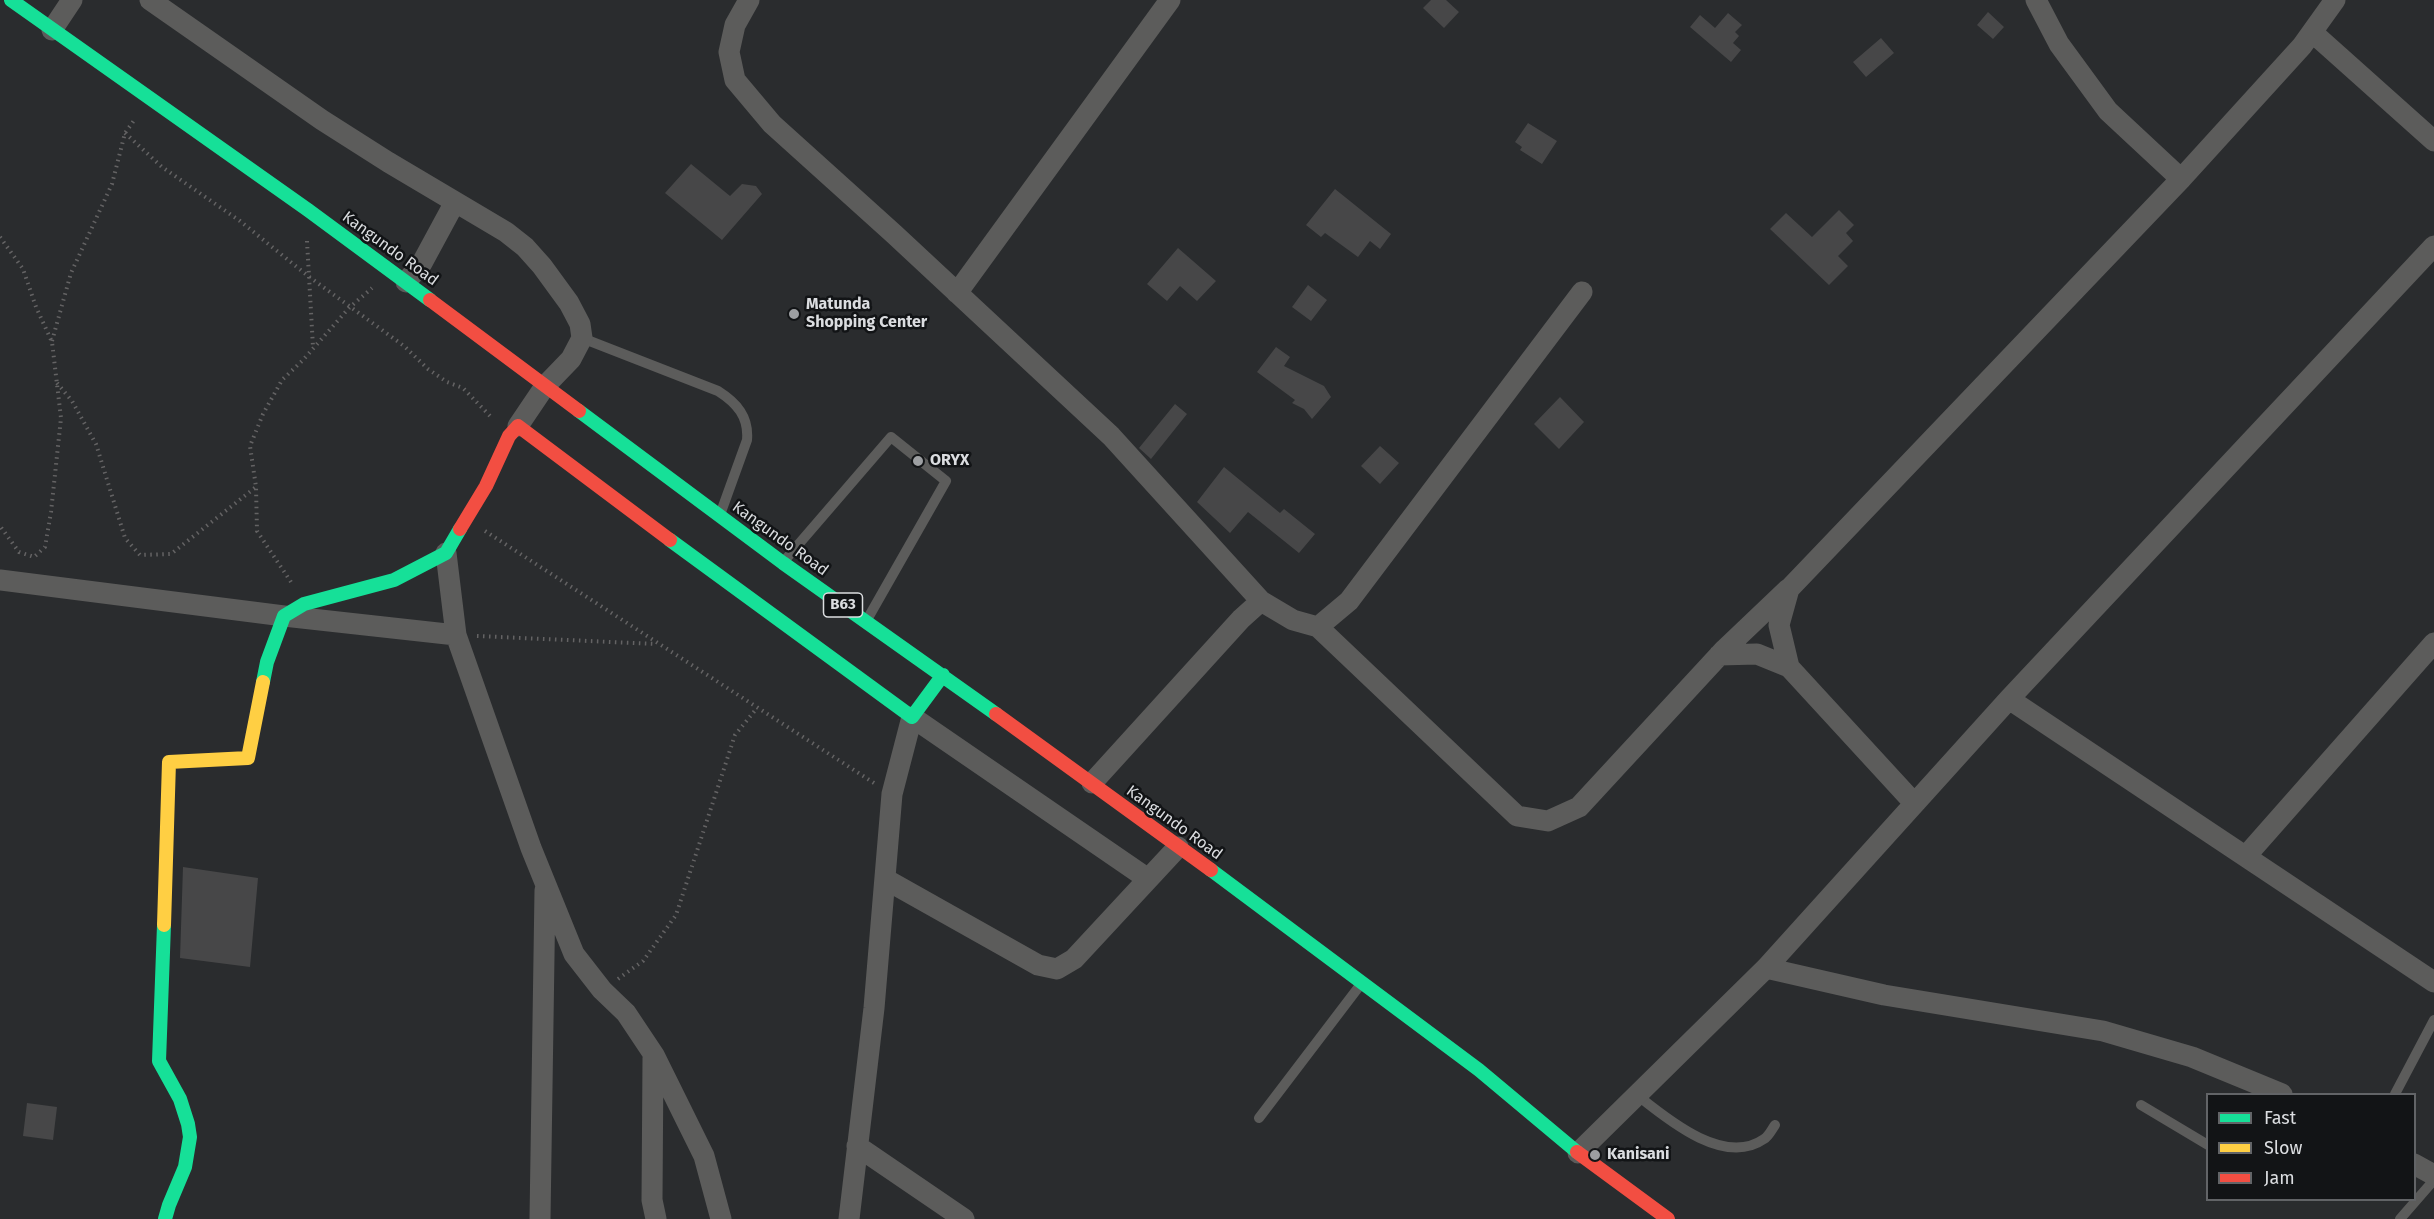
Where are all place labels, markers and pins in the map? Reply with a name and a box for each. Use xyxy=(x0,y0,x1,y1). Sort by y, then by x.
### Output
place label: Matunda Shopping Center xyxy=(806,295,927,333)
marker: Matunda Shopping Center xyxy=(787,307,801,321)
place label: ORYX xyxy=(930,451,969,471)
marker: ORYX xyxy=(911,454,925,468)
place label: Kanisani xyxy=(1607,1145,1670,1165)
marker: Kanisani xyxy=(1588,1148,1602,1162)

